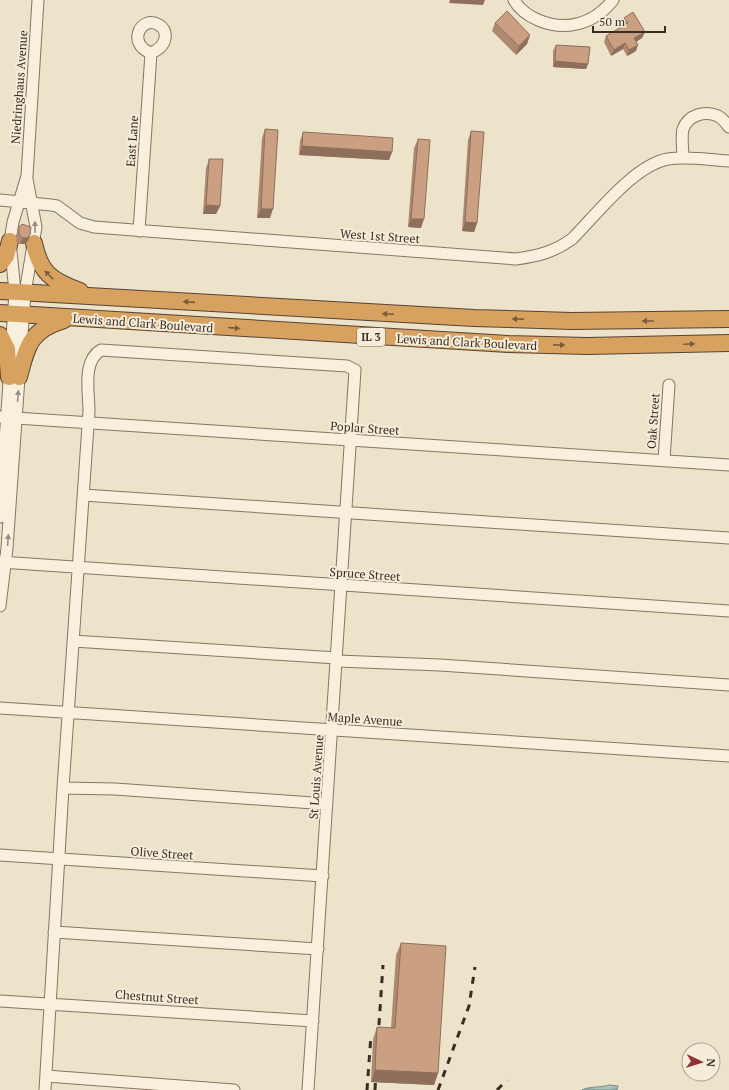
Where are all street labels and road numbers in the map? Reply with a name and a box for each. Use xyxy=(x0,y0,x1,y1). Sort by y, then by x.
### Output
street label: Niedringhaus Avenue xyxy=(8,30,30,144)
street label: East Lane xyxy=(123,115,141,167)
street label: West 1st Street xyxy=(340,226,421,246)
street label: Lewis and Clark Boulevard xyxy=(72,311,214,335)
road number: IL 3 xyxy=(357,328,385,346)
street label: Lewis and Clark Boulevard xyxy=(396,331,538,353)
street label: Oak Street xyxy=(644,392,662,449)
street label: Poplar Street xyxy=(330,418,401,438)
street label: Spruce Street xyxy=(329,564,402,584)
street label: Maple Avenue xyxy=(327,709,403,729)
street label: St Louis Avenue xyxy=(306,734,326,820)
street label: Olive Street xyxy=(130,843,194,863)
street label: Chestnut Street xyxy=(115,987,200,1007)

